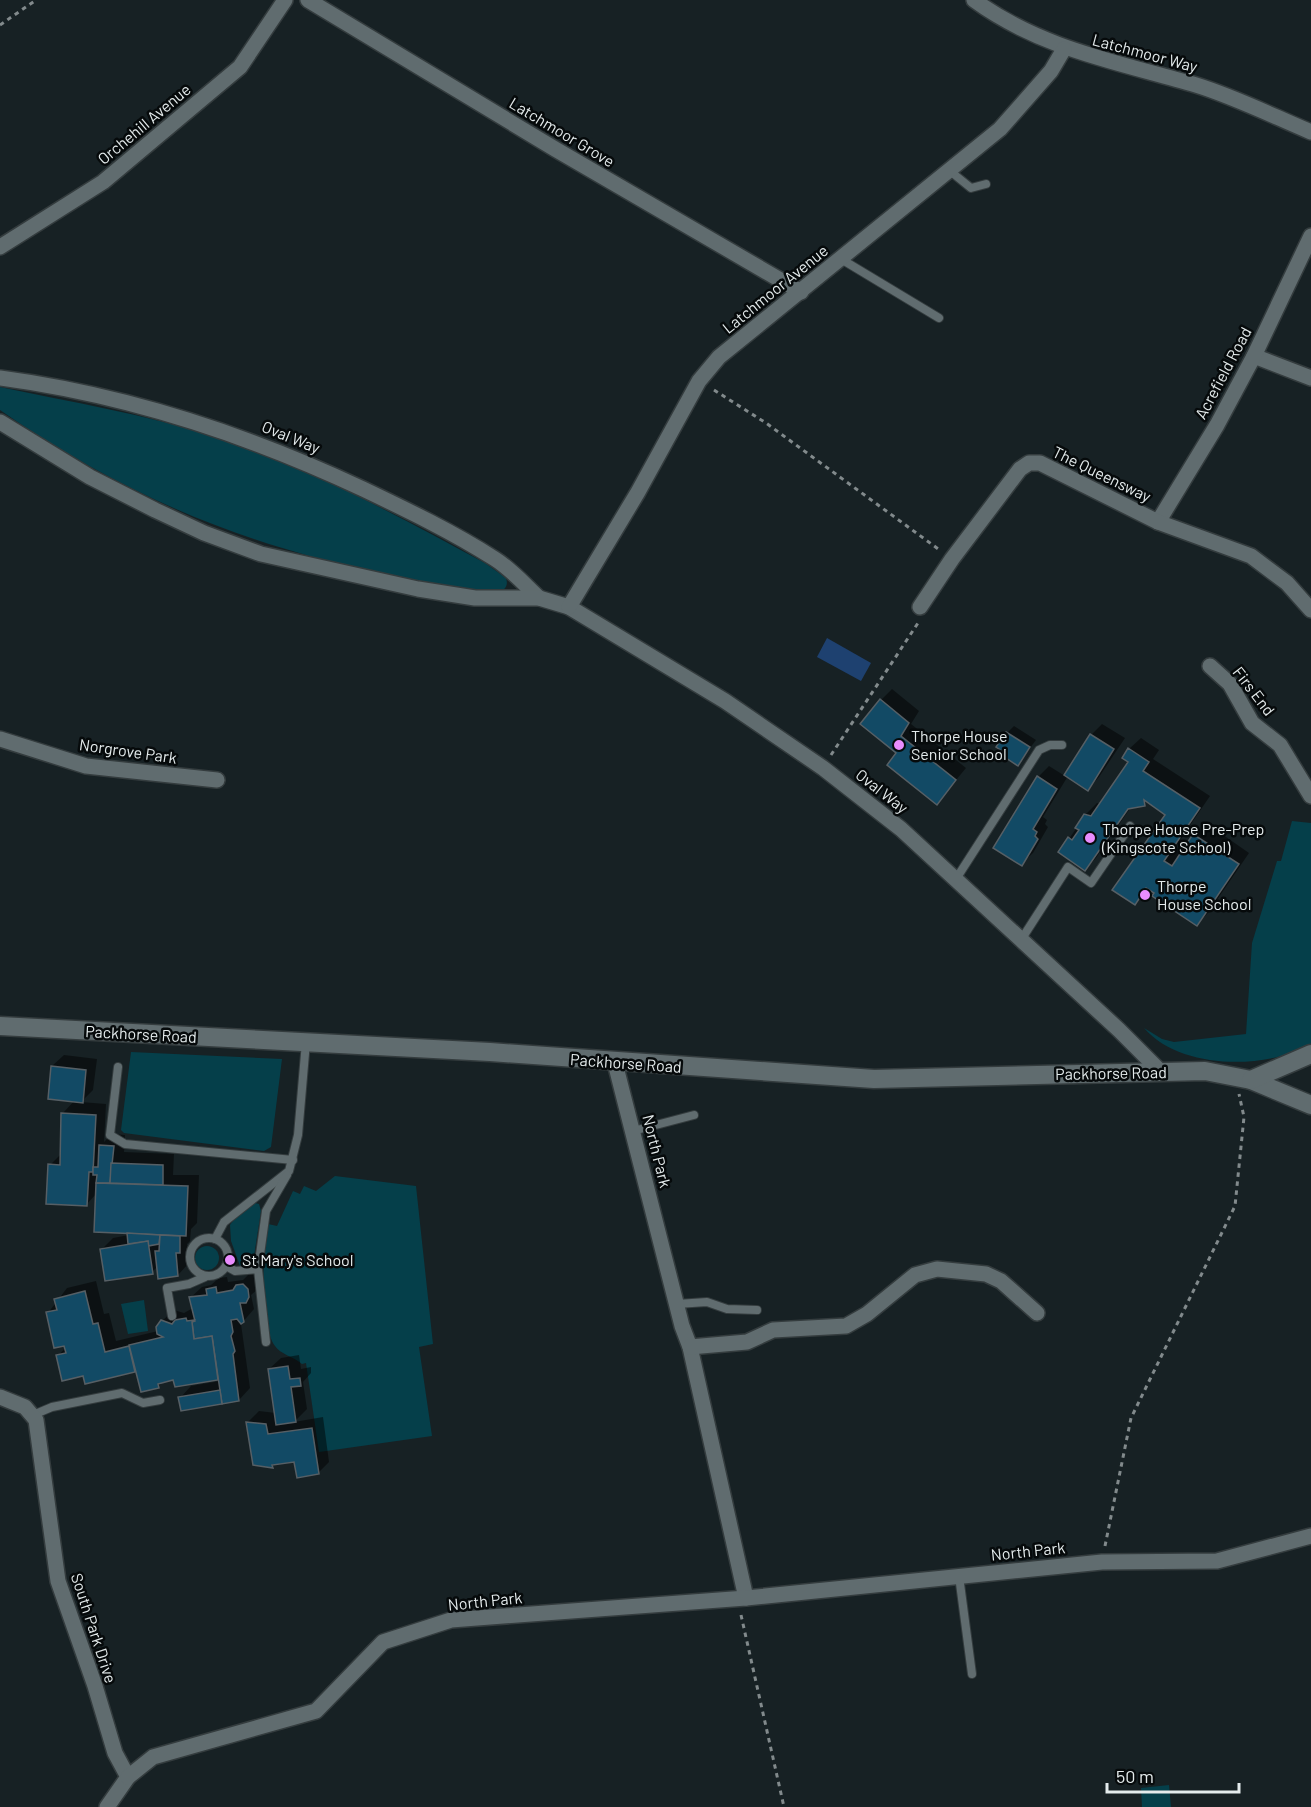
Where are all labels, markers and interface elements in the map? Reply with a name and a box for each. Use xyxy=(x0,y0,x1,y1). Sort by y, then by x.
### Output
street label: Latchmoor Way xyxy=(1090,29,1200,76)
street label: Orchehill Avenue xyxy=(93,79,194,168)
street label: Latchmoor Grove xyxy=(506,93,618,170)
street label: Latchmoor Avenue xyxy=(718,240,831,337)
street label: Acrefield Road xyxy=(1190,324,1255,422)
street label: Oval Way xyxy=(259,416,324,457)
street label: The Queensway xyxy=(1050,442,1155,506)
street label: Firs End xyxy=(1229,662,1279,719)
place label: Thorpe House Senior School xyxy=(911,726,1008,763)
street label: Norgrove Park xyxy=(78,734,178,767)
marker: Thorpe House Senior School xyxy=(892,738,906,752)
street label: Oval Way xyxy=(852,764,913,817)
place label: Thorpe House Pre-Prep (Kingscote School) xyxy=(1101,819,1264,856)
marker: Thorpe House Pre-Prep (Kingscote School) xyxy=(1083,831,1097,845)
place label: Thorpe House School xyxy=(1157,876,1251,913)
marker: Thorpe House School xyxy=(1138,888,1152,902)
street label: Packhorse Road xyxy=(85,1021,197,1046)
street label: Packhorse Road xyxy=(570,1049,682,1076)
street label: Packhorse Road xyxy=(1055,1062,1167,1083)
street label: North Park xyxy=(639,1112,676,1189)
place label: St Mary's School xyxy=(242,1250,354,1269)
marker: St Mary's School xyxy=(223,1253,237,1267)
street label: North Park xyxy=(990,1537,1066,1564)
street label: South Park Drive xyxy=(68,1570,121,1685)
street label: North Park xyxy=(447,1587,523,1614)
scale bar xyxy=(1107,1756,1239,1794)
text: 50 m xyxy=(1116,1765,1154,1787)

